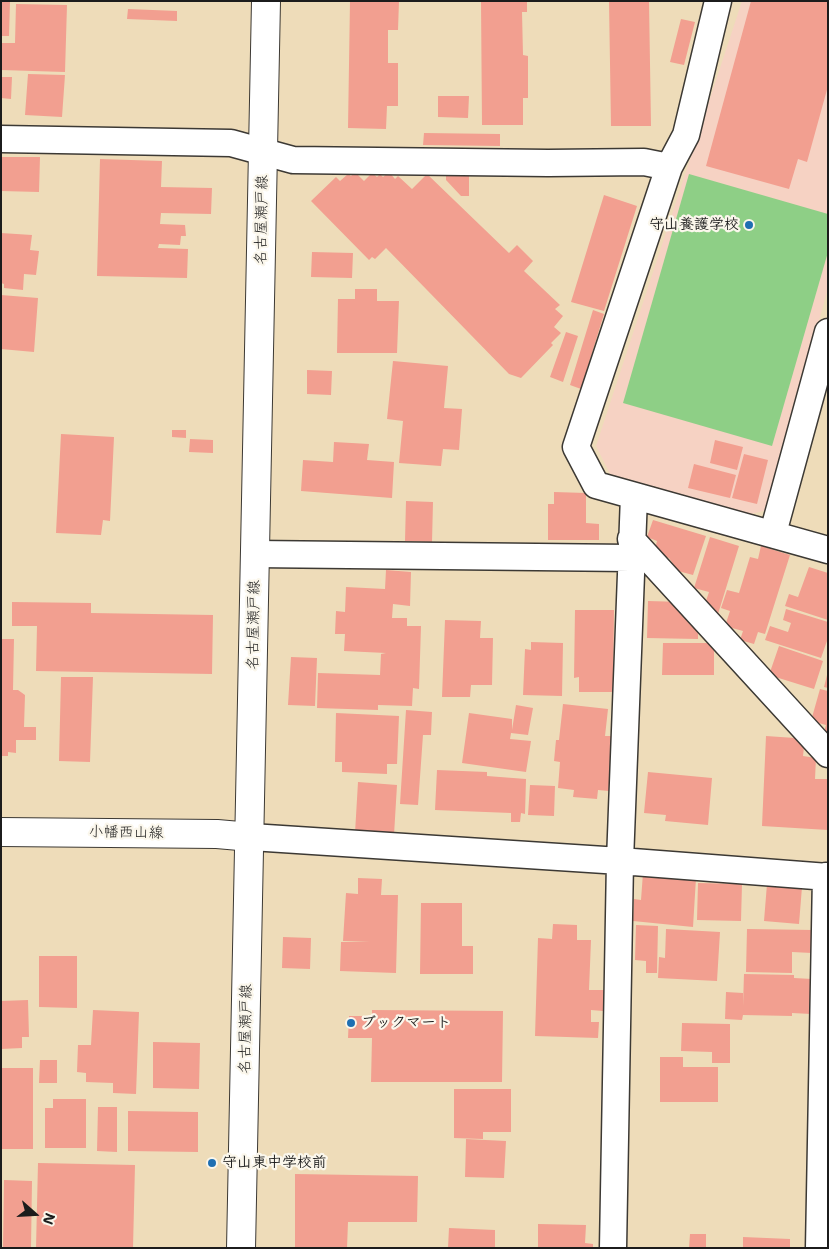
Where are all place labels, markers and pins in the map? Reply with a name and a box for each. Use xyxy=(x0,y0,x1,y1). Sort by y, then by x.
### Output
place label: 守山養護学校 xyxy=(649,216,739,234)
marker: 守山養護学校 xyxy=(743,219,755,231)
place label: ブックマート xyxy=(361,1014,451,1032)
marker: ブックマート xyxy=(345,1017,357,1029)
place label: 守山東中学校前 xyxy=(222,1154,327,1172)
marker: 守山東中学校前 xyxy=(206,1157,218,1169)

